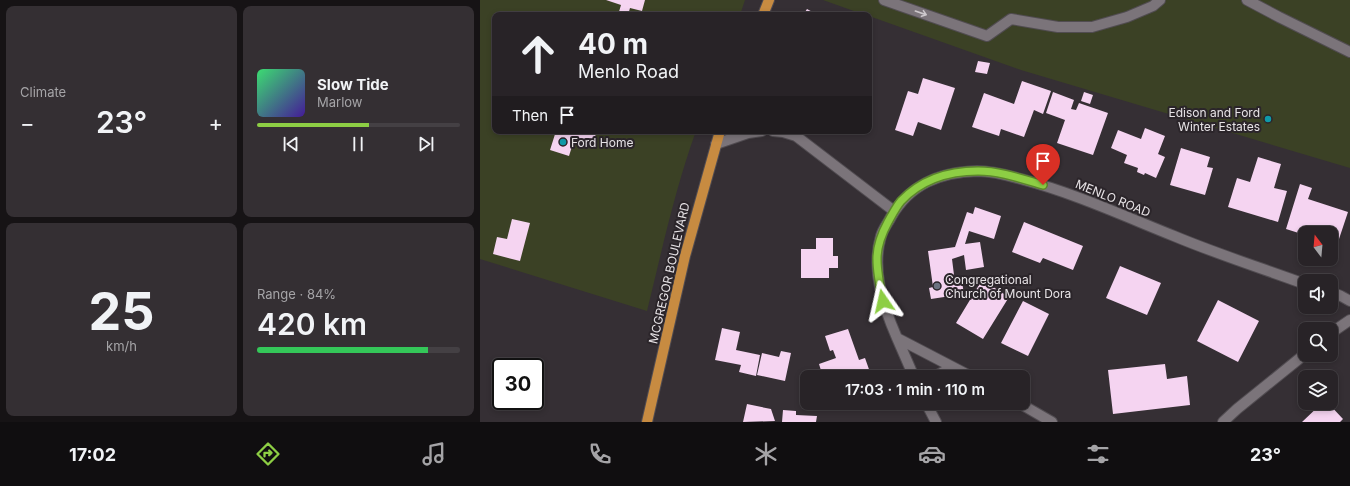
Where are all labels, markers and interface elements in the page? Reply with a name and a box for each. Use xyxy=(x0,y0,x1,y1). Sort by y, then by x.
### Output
one-way arrow xyxy=(915,9,927,17)
text: 40 m xyxy=(578,27,648,61)
icon: ahead xyxy=(512,28,564,80)
text: Menlo Road xyxy=(578,61,679,82)
text: Slow Tide xyxy=(317,75,389,94)
text: Climate xyxy=(20,84,66,100)
text: Marlow xyxy=(317,94,363,110)
text: 23° xyxy=(96,104,147,140)
icon: arrive xyxy=(556,104,578,126)
place label: Edison and Ford Winter Estates xyxy=(1169,105,1260,134)
text: Then xyxy=(512,106,548,125)
text: − xyxy=(20,110,35,136)
text: + xyxy=(208,110,223,136)
marker: Edison and Ford Winter Estates xyxy=(1263,114,1273,124)
icon: previous xyxy=(280,133,302,155)
icon: pause xyxy=(347,133,369,155)
icon: next xyxy=(415,133,437,155)
place label: Ford Home xyxy=(571,135,633,150)
marker: Ford Home xyxy=(558,137,568,147)
pin xyxy=(1026,144,1060,185)
icon: arrive xyxy=(1032,150,1054,172)
street label: MENLO ROAD xyxy=(1073,176,1153,220)
street label: MCGREGOR BOULEVARD xyxy=(645,201,693,345)
north arrow xyxy=(1298,226,1338,266)
map controls xyxy=(1298,226,1338,410)
place label: Congregational Church of Mount Dora xyxy=(945,272,1071,301)
button: sound xyxy=(1298,274,1338,314)
text: 25 xyxy=(89,280,155,343)
position arrow xyxy=(862,280,904,322)
marker: Congregational Church of Mount Dora xyxy=(932,281,942,291)
text: Range · 84% xyxy=(257,286,336,302)
text: 420 km xyxy=(257,306,367,342)
button: search xyxy=(1298,322,1338,362)
text: km/h xyxy=(106,338,137,354)
speed limit sign: 30 xyxy=(492,358,544,410)
button: layers xyxy=(1298,370,1338,410)
text: 17:03 · 1 min · 110 m xyxy=(845,380,985,399)
icon: directions xyxy=(254,440,282,468)
icon: music xyxy=(420,440,448,468)
icon: phone xyxy=(586,440,614,468)
icon: climate xyxy=(752,440,780,468)
icon: car xyxy=(918,440,946,468)
icon: filters xyxy=(1084,440,1112,468)
text: 17:02 xyxy=(69,444,116,465)
text: 23° xyxy=(1250,444,1281,465)

